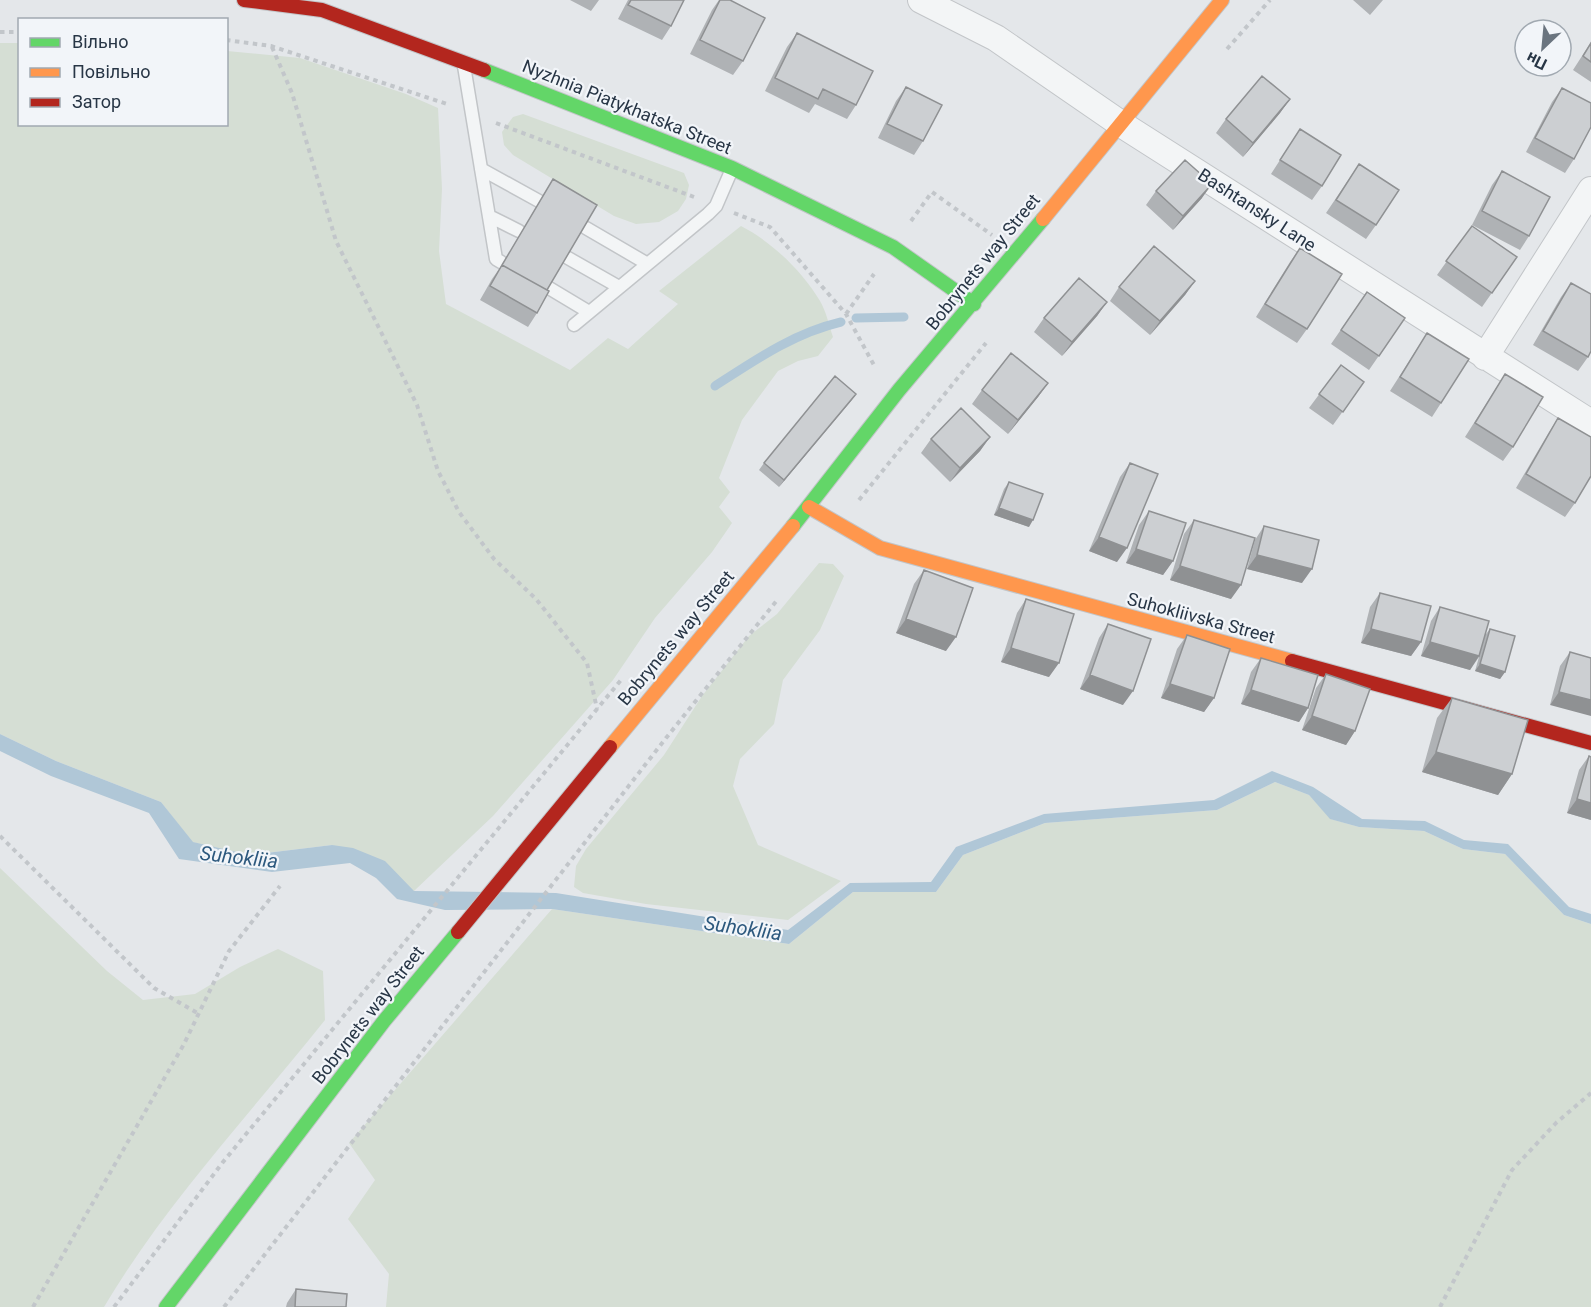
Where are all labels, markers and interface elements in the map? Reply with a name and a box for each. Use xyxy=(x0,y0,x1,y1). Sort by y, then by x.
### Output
legend xyxy=(18,18,228,126)
north arrow xyxy=(1513,18,1573,78)
text: Вільно xyxy=(72,31,128,52)
text: Пн xyxy=(1523,48,1550,74)
street label: Nyzhnia Piatykhatska Street xyxy=(520,55,735,158)
text: Повільно xyxy=(72,61,151,82)
text: Затор xyxy=(72,91,121,112)
street label: Bashtansky Lane xyxy=(1194,164,1320,255)
street label: Bobrynets way Street xyxy=(921,189,1044,334)
street label: Bobrynets way Street xyxy=(613,566,738,709)
street label: Suhokliivska Street xyxy=(1125,588,1277,647)
water label: Suhokliia xyxy=(199,841,279,873)
water label: Suhokliia xyxy=(702,911,784,945)
street label: Bobrynets way Street xyxy=(307,941,428,1088)

